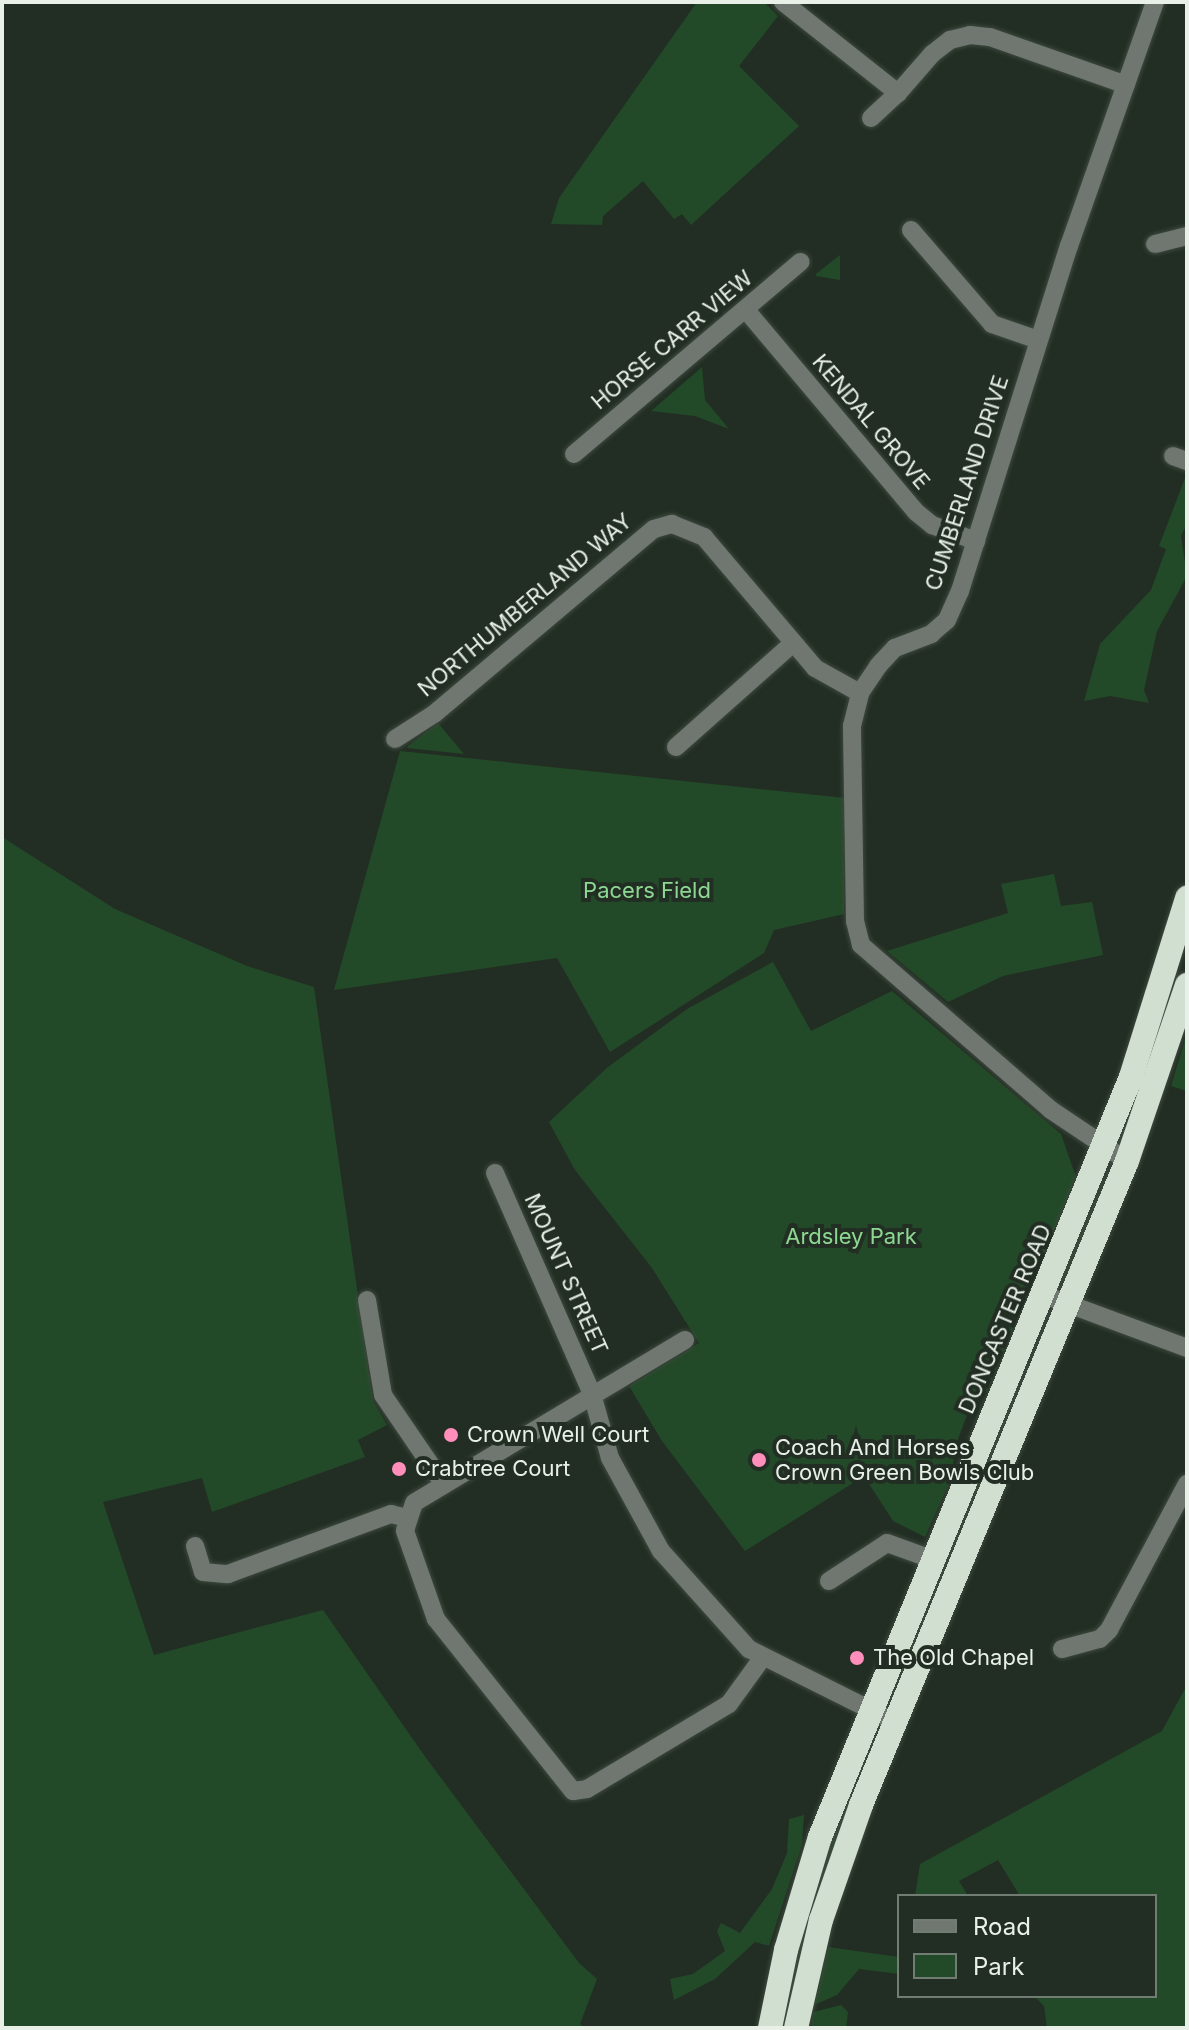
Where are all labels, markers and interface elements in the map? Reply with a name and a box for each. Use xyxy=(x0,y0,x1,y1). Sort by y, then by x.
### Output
street label: HORSE CARR VIEW xyxy=(586,265,758,415)
street label: KENDAL GROVE xyxy=(807,349,935,495)
street label: CUMBERLAND DRIVE xyxy=(920,372,1014,594)
street label: NORTHUMBERLAND WAY xyxy=(413,508,637,702)
park label: Pacers Field xyxy=(583,878,711,904)
street label: MOUNT STREET xyxy=(519,1190,613,1358)
street label: DONCASTER ROAD xyxy=(953,1220,1057,1418)
park label: Ardsley Park xyxy=(785,1224,917,1250)
place label: Crown Well Court xyxy=(467,1422,649,1448)
marker: Crown Well Court xyxy=(442,1426,460,1444)
place label: Coach And Horses Crown Green Bowls Club xyxy=(775,1434,1034,1486)
marker: Coach And Horses Crown Green Bowls Club xyxy=(750,1451,768,1469)
place label: Crabtree Court xyxy=(415,1456,570,1482)
marker: Crabtree Court xyxy=(390,1460,408,1478)
place label: The Old Chapel xyxy=(873,1645,1034,1671)
marker: The Old Chapel xyxy=(848,1649,866,1667)
legend xyxy=(897,1894,1157,1998)
text: Road xyxy=(973,1912,1031,1941)
text: Park xyxy=(973,1952,1024,1981)

